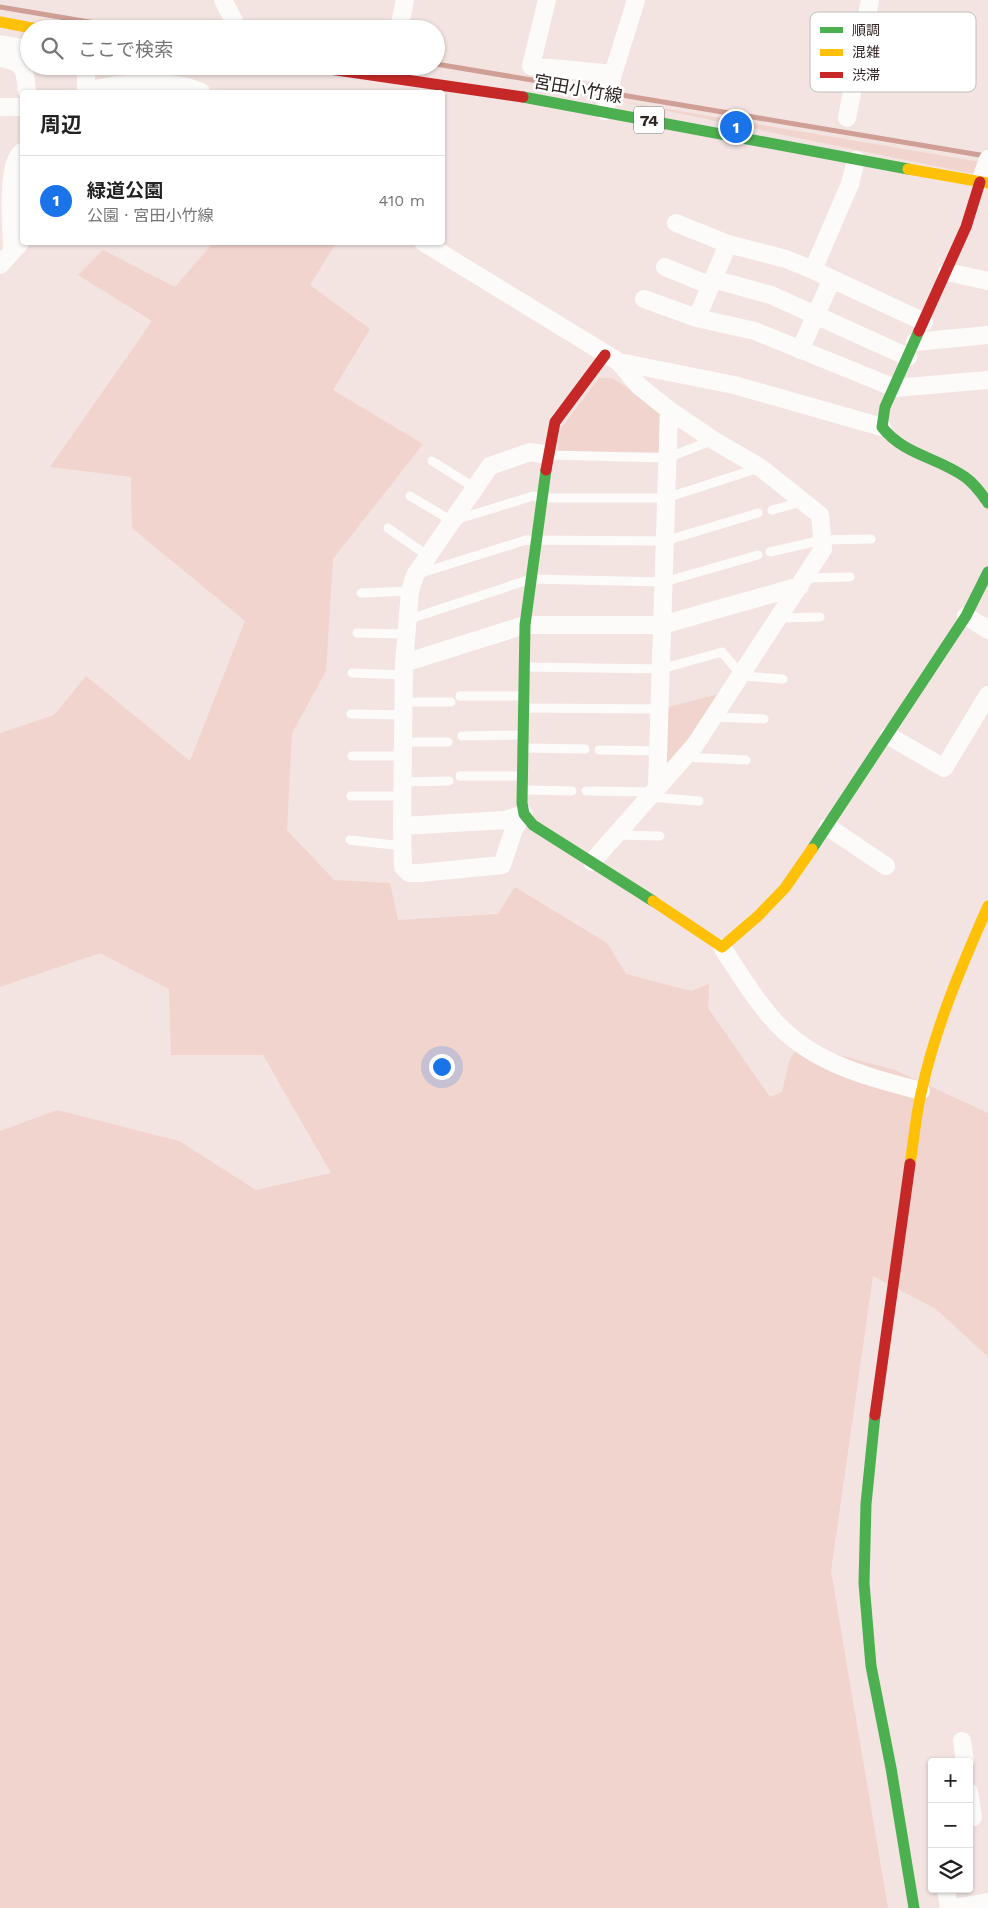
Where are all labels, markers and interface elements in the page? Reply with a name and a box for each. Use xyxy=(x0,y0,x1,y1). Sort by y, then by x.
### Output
legend xyxy=(810,12,976,92)
search box xyxy=(20,20,445,75)
text: 順調 xyxy=(852,22,880,38)
icon: search xyxy=(38,34,66,62)
text: ここで検索 xyxy=(78,38,173,61)
text: 混雑 xyxy=(852,44,880,60)
text: 渋滞 xyxy=(852,67,880,83)
street label: 宮田小竹線 xyxy=(532,70,624,107)
road number: 74 xyxy=(634,106,664,134)
pin: 1 xyxy=(720,108,752,146)
text: 周辺 xyxy=(40,112,82,137)
text: 緑道公園 xyxy=(87,179,163,202)
text: 1 xyxy=(53,191,59,210)
text: 410 m xyxy=(379,191,425,210)
text: 公園 · 宮田小竹線 xyxy=(87,206,214,225)
your location xyxy=(429,1054,455,1080)
map controls xyxy=(928,1758,973,1893)
button: + xyxy=(928,1758,973,1803)
button: − xyxy=(928,1803,973,1848)
button: layers xyxy=(928,1848,973,1893)

